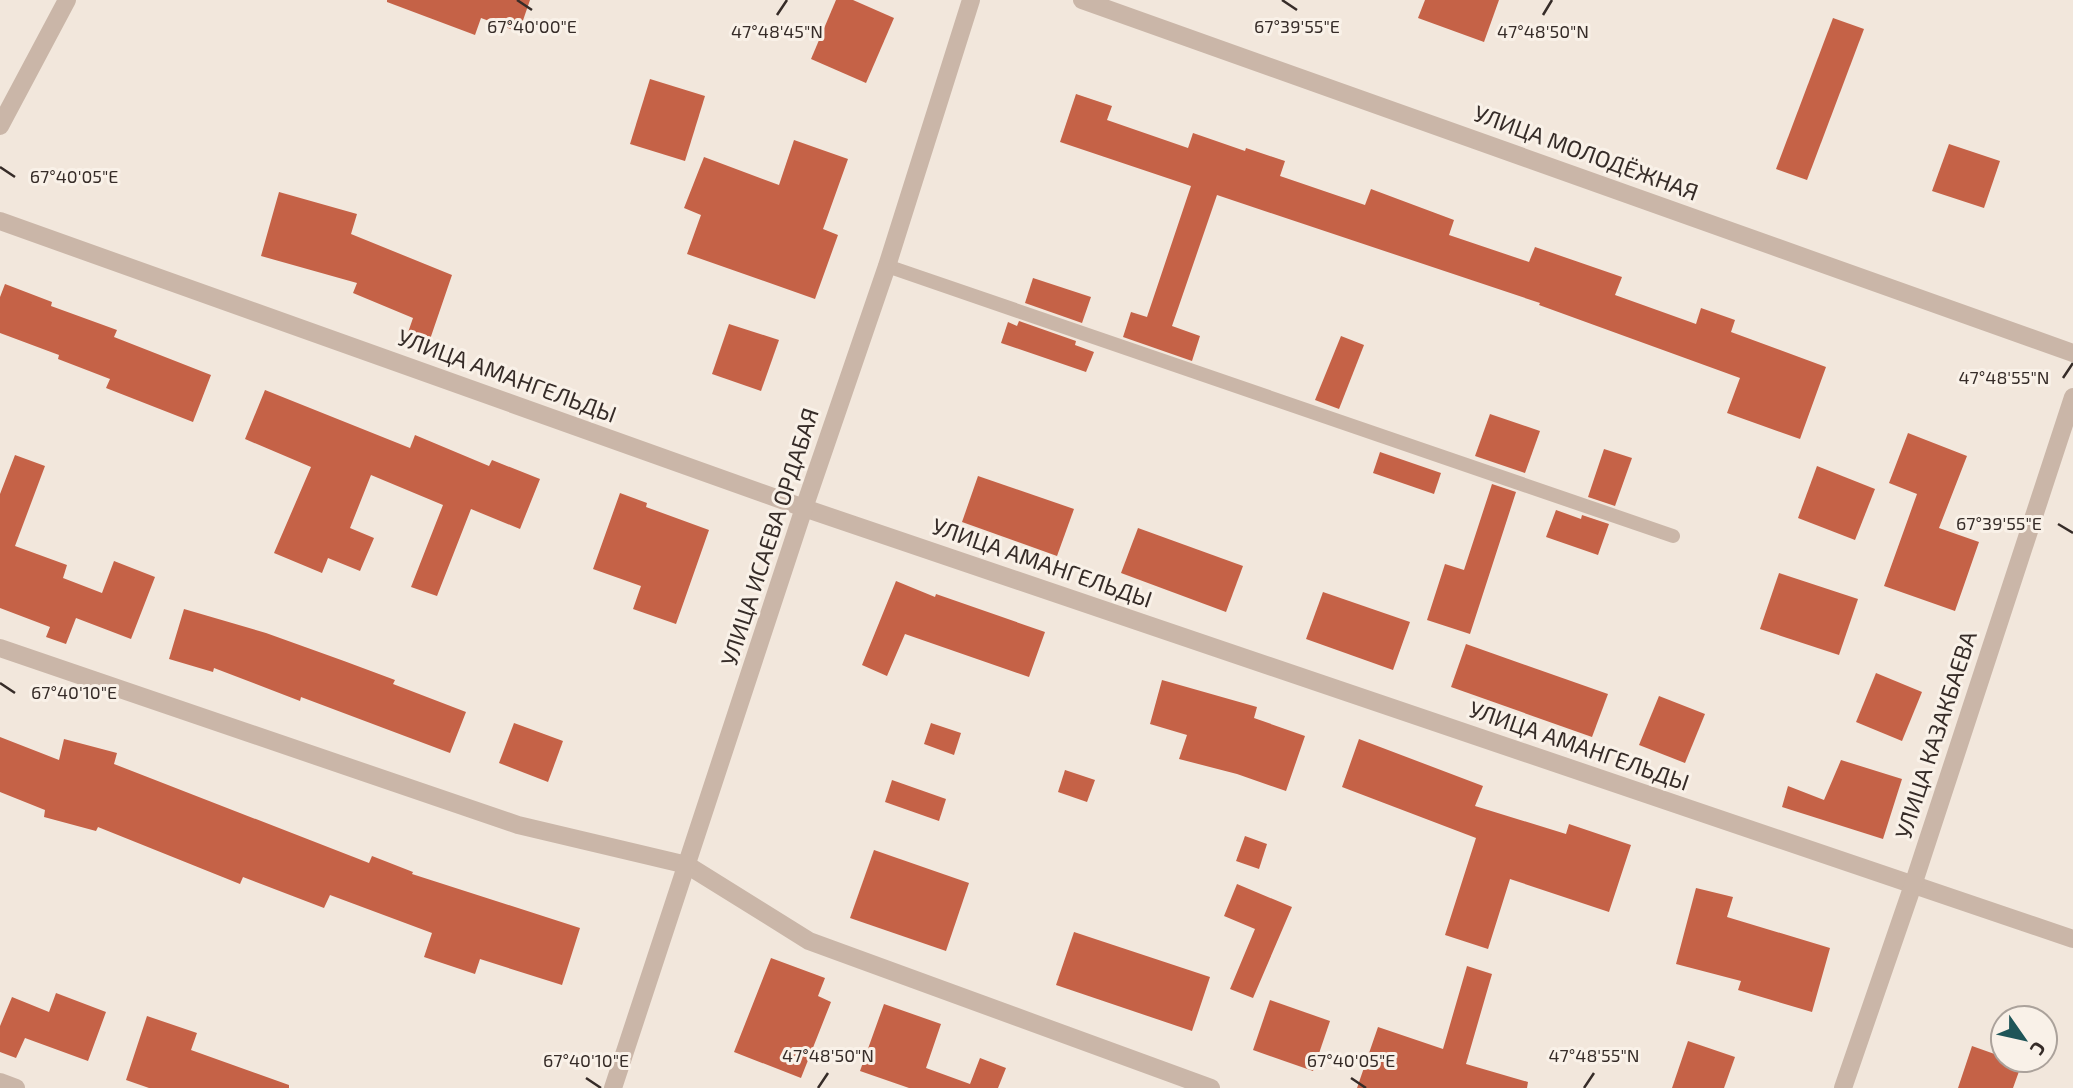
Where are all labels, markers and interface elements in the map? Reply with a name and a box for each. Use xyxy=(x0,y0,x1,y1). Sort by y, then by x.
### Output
text: 67°40'00"E xyxy=(487,15,577,37)
text: 67°39'55"E xyxy=(1254,15,1340,37)
text: 47°48'45"N xyxy=(731,20,823,42)
text: 47°48'50"N xyxy=(1497,20,1589,42)
street label: УЛИЦА МОЛОДЁЖНАЯ xyxy=(1470,98,1702,206)
text: 67°40'05"E xyxy=(30,165,118,187)
street label: УЛИЦА АМАНГЕЛЬДЫ xyxy=(394,322,621,428)
text: 47°48'55"N xyxy=(1959,366,2049,388)
street label: УЛИЦА ИСАЕВА ОРДАБАЯ xyxy=(714,404,824,669)
street label: УЛИЦА АМАНГЕЛЬДЫ xyxy=(929,511,1156,613)
text: 67°39'55"E xyxy=(1956,512,2042,534)
street label: УЛИЦА КАЗАКБАЕВА xyxy=(1888,627,1982,842)
text: 67°40'10"E xyxy=(31,681,117,703)
street label: УЛИЦА АМАНГЕЛЬДЫ xyxy=(1466,694,1693,796)
north arrow xyxy=(1989,1004,2059,1074)
text: С xyxy=(2026,1038,2051,1060)
text: 47°48'50"N xyxy=(782,1044,874,1066)
text: 47°48'55"N xyxy=(1549,1044,1639,1066)
text: 67°40'10"E xyxy=(543,1049,629,1071)
text: 67°40'05"E xyxy=(1307,1049,1395,1071)

